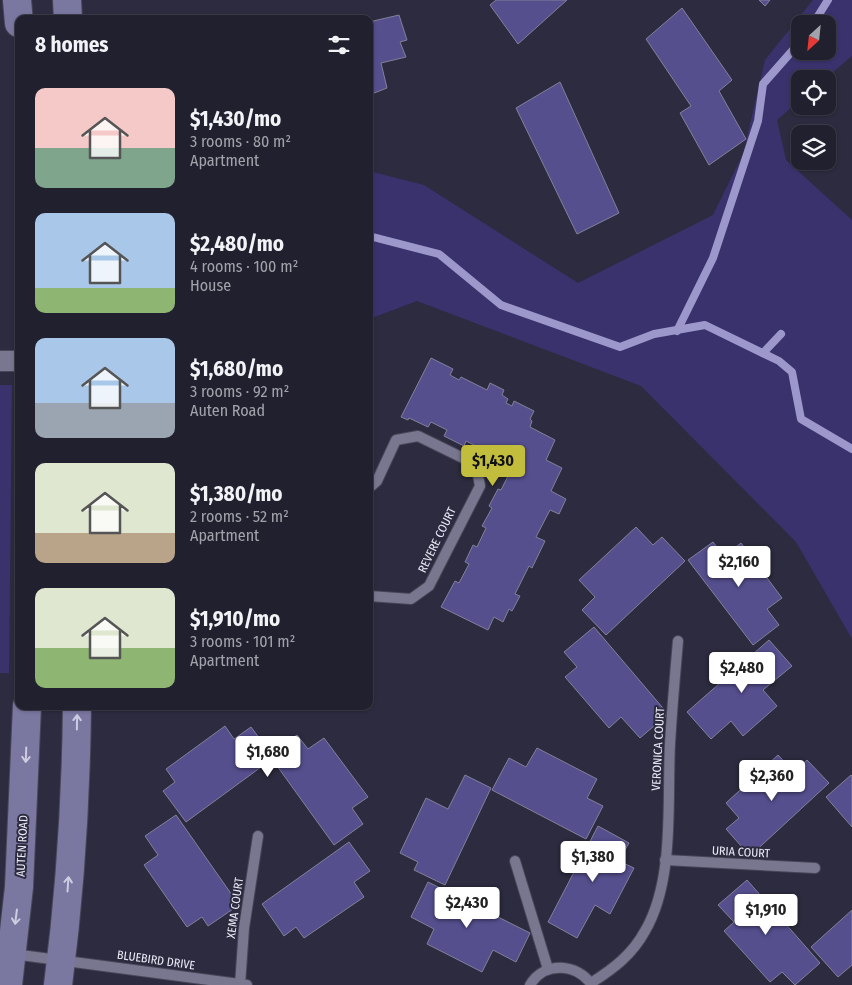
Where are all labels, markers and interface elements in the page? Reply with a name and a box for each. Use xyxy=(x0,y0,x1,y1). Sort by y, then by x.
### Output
north arrow xyxy=(791,15,836,60)
map controls xyxy=(791,15,836,170)
icon: filters xyxy=(325,31,353,59)
text: 8 homes xyxy=(35,32,109,58)
button: locate xyxy=(791,70,836,115)
text: $1,430/mo xyxy=(190,106,281,132)
icon: home xyxy=(75,108,135,168)
button: layers xyxy=(791,125,836,170)
text: 3 rooms · 80 m² xyxy=(190,132,291,151)
text: Apartment xyxy=(190,151,259,170)
text: $2,480/mo xyxy=(190,231,284,257)
icon: home xyxy=(75,233,135,293)
text: 4 rooms · 100 m² xyxy=(190,257,298,276)
text: House xyxy=(190,276,231,295)
text: $1,680/mo xyxy=(190,356,283,382)
icon: home xyxy=(75,358,135,418)
text: 3 rooms · 92 m² xyxy=(190,382,289,401)
text: Auten Road xyxy=(190,401,265,420)
pin: $1,430 xyxy=(452,444,534,487)
text: $1,430 xyxy=(472,451,514,470)
text: $1,380/mo xyxy=(190,481,283,507)
icon: home xyxy=(75,483,135,543)
street label: REVERE COURT xyxy=(415,505,459,575)
text: 2 rooms · 52 m² xyxy=(190,507,289,526)
text: Apartment xyxy=(190,526,259,545)
pin: $2,160 xyxy=(698,546,780,588)
text: $2,160 xyxy=(718,552,760,571)
text: $1,910/mo xyxy=(190,606,280,632)
icon: home xyxy=(75,608,135,668)
text: 3 rooms · 101 m² xyxy=(190,632,295,651)
text: Apartment xyxy=(190,651,259,670)
pin: $2,480 xyxy=(701,652,783,694)
text: $2,480 xyxy=(720,658,764,677)
street label: VERONICA COURT xyxy=(649,706,667,791)
one-way arrow xyxy=(72,714,82,730)
pin: $1,680 xyxy=(227,736,309,778)
text: $1,680 xyxy=(246,742,290,761)
one-way arrow xyxy=(22,747,31,763)
pin: $2,360 xyxy=(731,760,813,802)
text: $2,360 xyxy=(750,766,794,785)
street label: AUTEN ROAD xyxy=(13,815,31,877)
pin: $1,380 xyxy=(552,840,634,883)
street label: URIA COURT xyxy=(712,843,771,861)
text: $1,380 xyxy=(572,847,614,866)
street label: XEMA COURT xyxy=(224,876,246,939)
one-way arrow xyxy=(63,877,73,893)
pin: $2,430 xyxy=(426,886,508,929)
text: $2,430 xyxy=(446,893,488,912)
pin: $1,910 xyxy=(725,894,807,936)
text: $1,910 xyxy=(746,900,786,919)
one-way arrow xyxy=(11,909,21,925)
street label: BLUEBIRD DRIVE xyxy=(116,948,196,972)

